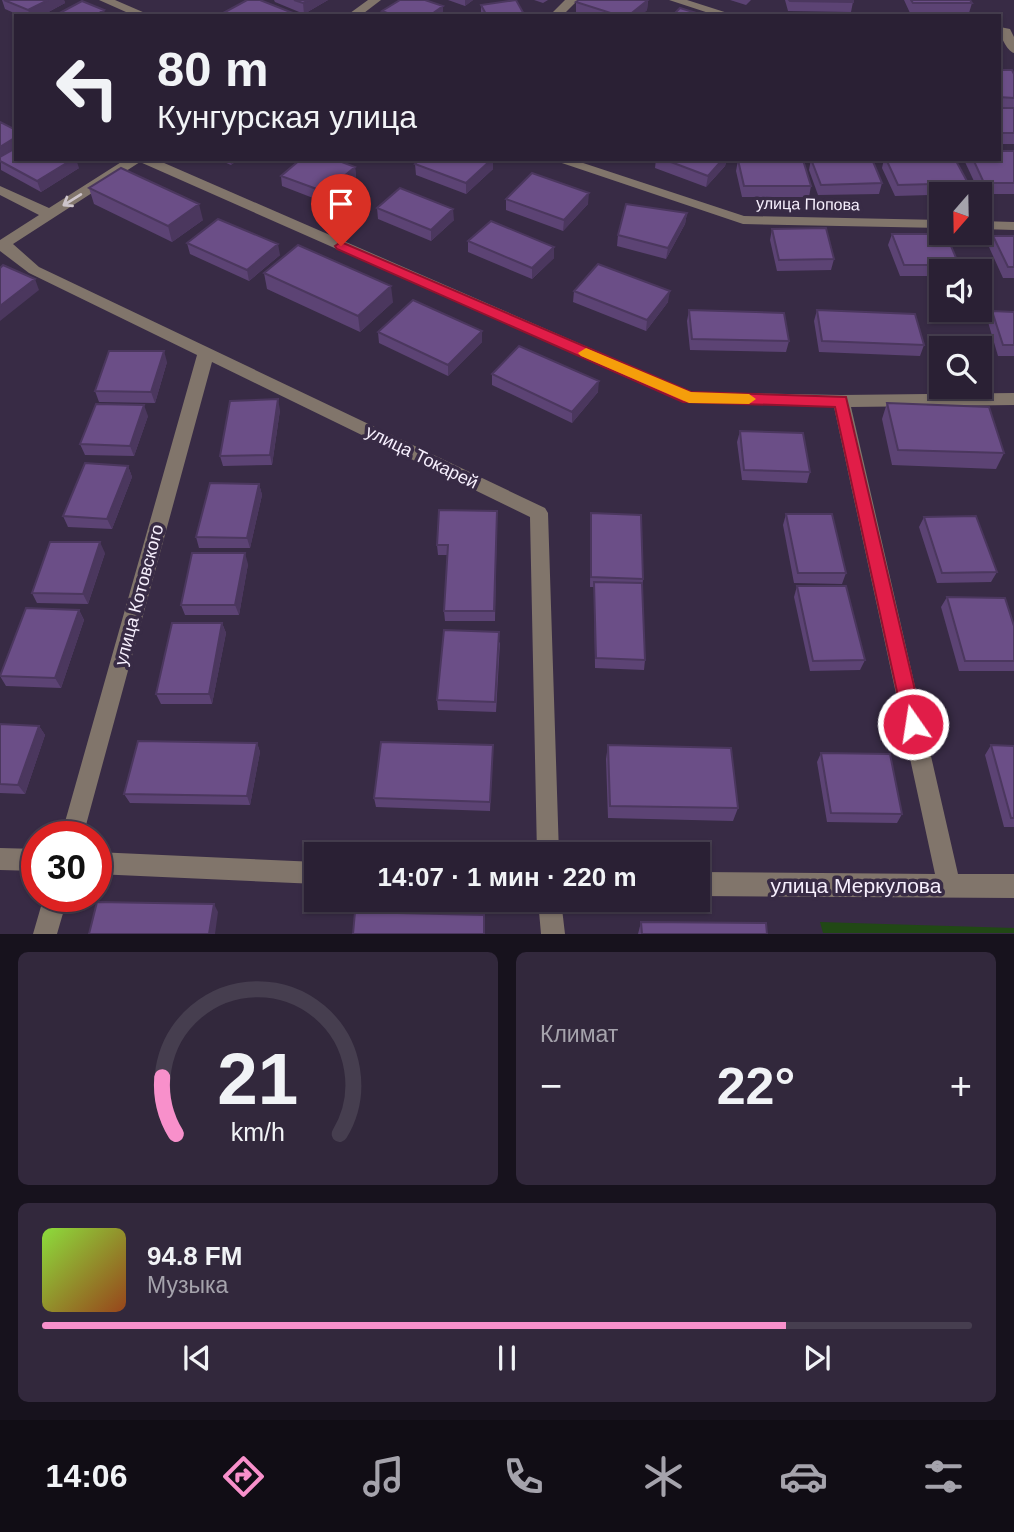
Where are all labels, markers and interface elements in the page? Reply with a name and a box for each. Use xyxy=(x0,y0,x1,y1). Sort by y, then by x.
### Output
icon: left xyxy=(42,42,133,133)
text: 80 m xyxy=(157,42,269,96)
text: Кунгурская улица xyxy=(157,99,417,135)
pin xyxy=(311,174,371,246)
north arrow xyxy=(929,182,992,245)
map controls xyxy=(929,182,992,399)
icon: arrive xyxy=(322,185,360,223)
one-way arrow xyxy=(63,192,82,207)
street label: улица Попова xyxy=(756,195,860,213)
button: sound xyxy=(929,259,992,322)
button: search xyxy=(929,336,992,399)
street label: улица Токарей xyxy=(363,421,481,493)
street label: улица Котовского xyxy=(111,522,167,668)
position arrow xyxy=(876,687,950,761)
speed limit sign: 30 xyxy=(21,821,112,912)
text: 14:07 · 1 мин · 220 m xyxy=(377,862,637,892)
street label: улица Меркулова xyxy=(771,874,942,897)
text: Климат xyxy=(540,1021,618,1047)
text: 21 xyxy=(218,1039,298,1120)
text: 22° xyxy=(717,1057,795,1115)
text: − xyxy=(540,1065,562,1107)
text: + xyxy=(950,1065,972,1107)
text: km/h xyxy=(231,1118,285,1146)
text: 94.8 FM xyxy=(147,1241,242,1271)
text: Музыка xyxy=(147,1272,228,1298)
icon: previous xyxy=(178,1339,216,1377)
icon: pause xyxy=(488,1339,526,1377)
icon: next xyxy=(798,1339,836,1377)
icon: directions xyxy=(219,1452,268,1501)
icon: music xyxy=(359,1452,408,1501)
icon: phone xyxy=(499,1452,548,1501)
icon: climate xyxy=(639,1452,688,1501)
icon: car xyxy=(779,1452,828,1501)
icon: filters xyxy=(919,1452,968,1501)
text: 14:06 xyxy=(46,1458,127,1494)

